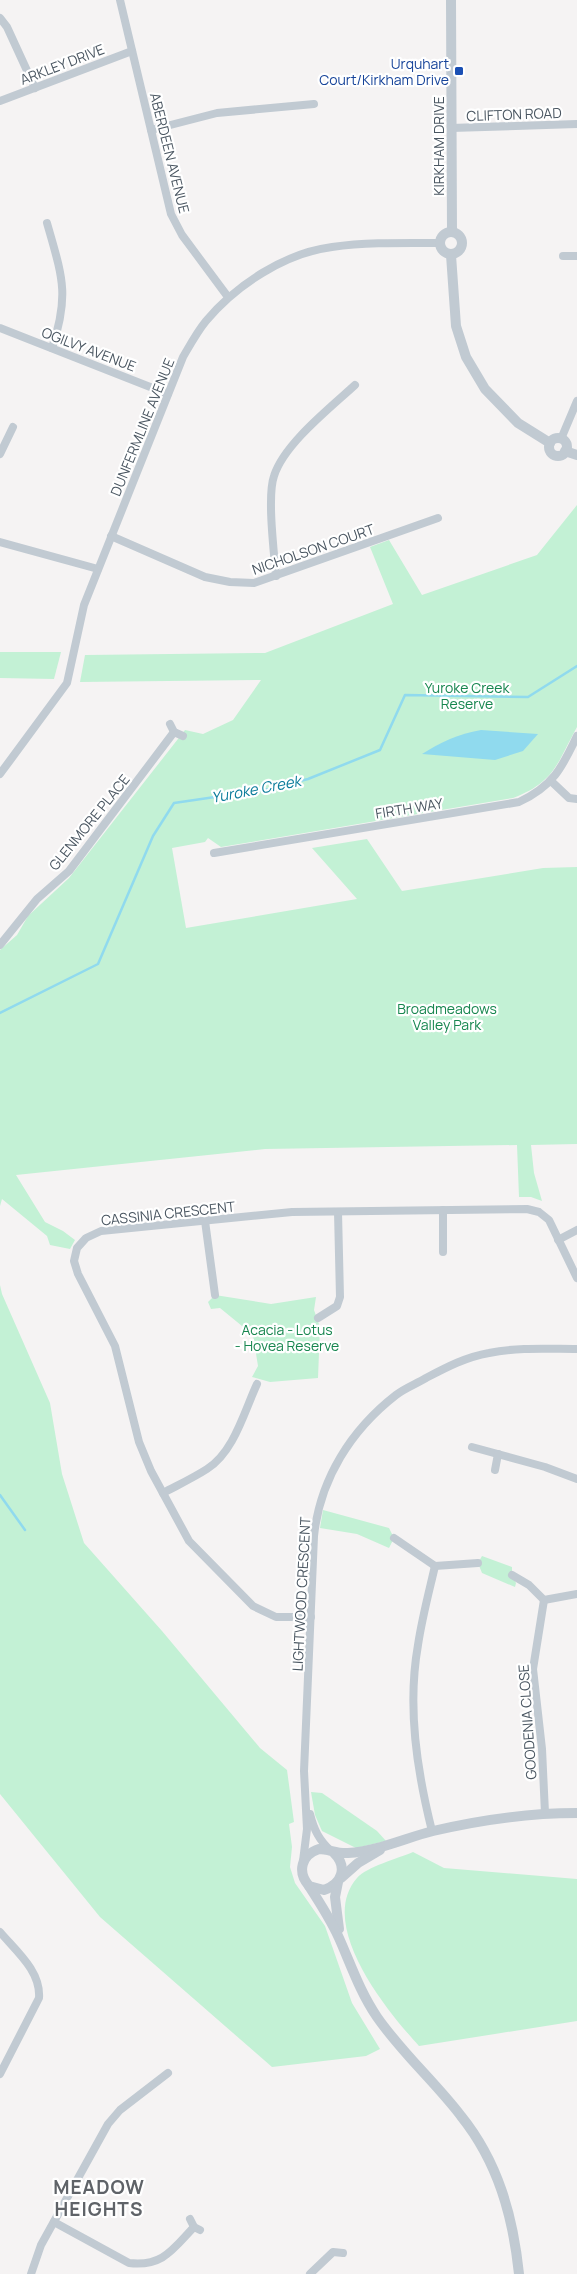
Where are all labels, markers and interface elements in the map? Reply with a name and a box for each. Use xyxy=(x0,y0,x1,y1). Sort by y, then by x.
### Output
street label: ARKLEY DRIVE xyxy=(17,39,107,89)
place label: Urquhart Court/Kirkham Drive xyxy=(319,54,449,89)
marker: Urquhart Court/Kirkham Drive xyxy=(453,65,465,77)
street label: ABERDEEN AVENUE xyxy=(146,91,194,215)
street label: KIRKHAM DRIVE xyxy=(429,96,448,196)
street label: CLIFTON ROAD xyxy=(466,103,562,125)
street label: OGILVY AVENUE xyxy=(39,322,139,376)
street label: DUNFERMLINE AVENUE xyxy=(106,355,178,499)
street label: NICHOLSON COURT xyxy=(249,519,377,579)
park label: Yuroke Creek Reserve xyxy=(425,678,510,713)
street label: GLENMORE PLACE xyxy=(44,770,134,874)
water label: Yuroke Creek xyxy=(209,770,305,808)
street label: FIRTH WAY xyxy=(374,793,444,823)
park label: Broadmeadows Valley Park xyxy=(397,999,497,1034)
street label: CASSINIA CRESCENT xyxy=(100,1196,237,1229)
park label: Acacia - Lotus - Hovea Reserve xyxy=(235,1320,339,1355)
street label: LIGHTWOOD CRESCENT xyxy=(287,1516,315,1672)
street label: GOODENIA CLOSE xyxy=(513,1664,541,1780)
district label: MEADOW HEIGHTS xyxy=(53,2174,145,2222)

